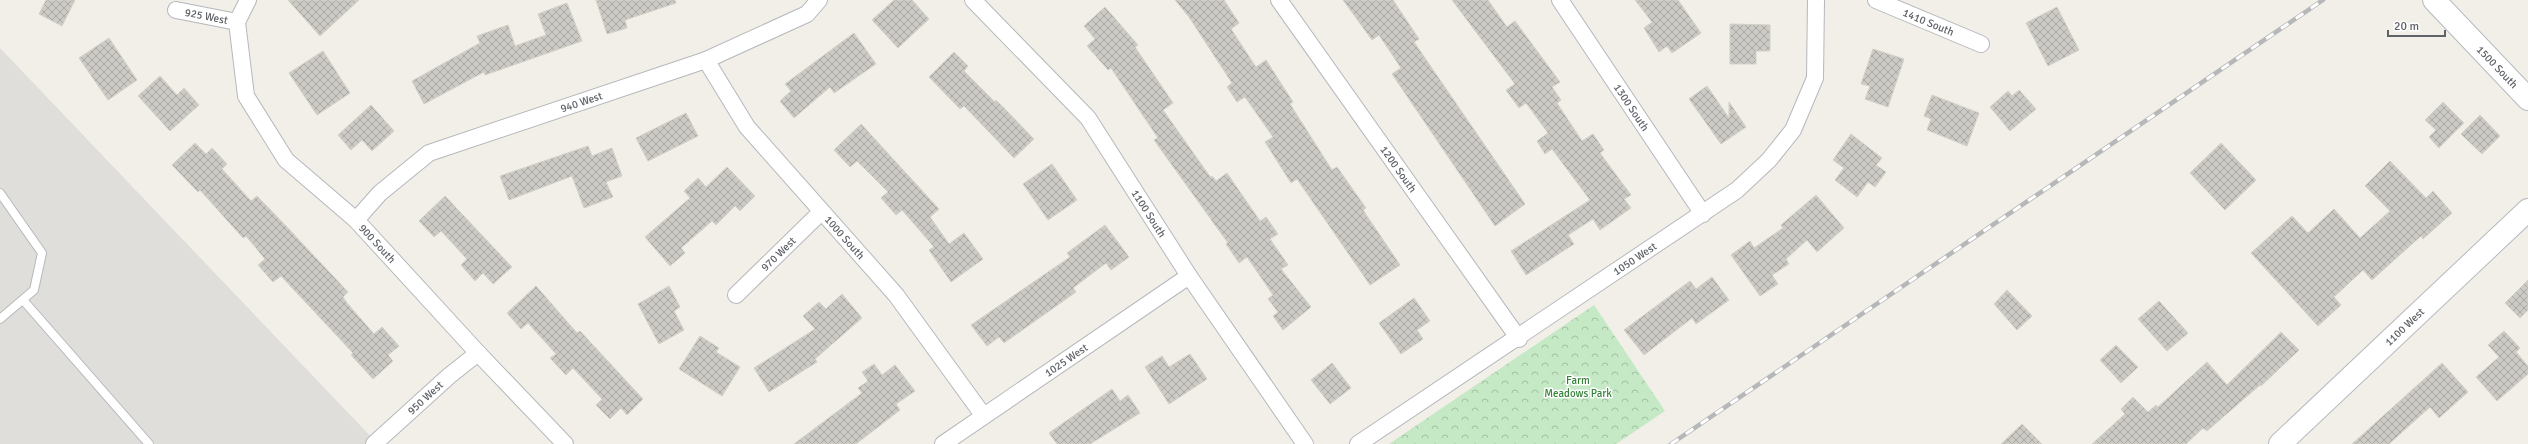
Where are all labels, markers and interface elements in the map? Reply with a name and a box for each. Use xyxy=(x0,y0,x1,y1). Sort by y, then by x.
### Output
street label: 925 West xyxy=(184,6,229,27)
street label: 1410 South xyxy=(1901,6,1956,39)
scale bar xyxy=(2388,12,2445,38)
text: 20 m xyxy=(2394,19,2419,34)
street label: 1500 South xyxy=(2474,43,2520,91)
street label: 1300 South xyxy=(1611,81,1652,134)
street label: 940 West xyxy=(559,89,604,115)
street label: 1200 South xyxy=(1377,143,1419,195)
street label: 1100 South xyxy=(1129,187,1169,240)
street label: 1000 South xyxy=(822,213,867,262)
street label: 900 South xyxy=(356,222,398,266)
street label: 970 West xyxy=(758,234,799,274)
street label: 1050 West xyxy=(1611,240,1659,278)
street label: 1100 West xyxy=(2382,305,2427,349)
street label: 1025 West xyxy=(1042,341,1090,380)
park label: Farm Meadows Park xyxy=(1544,374,1612,400)
street label: 950 West xyxy=(405,379,446,417)

